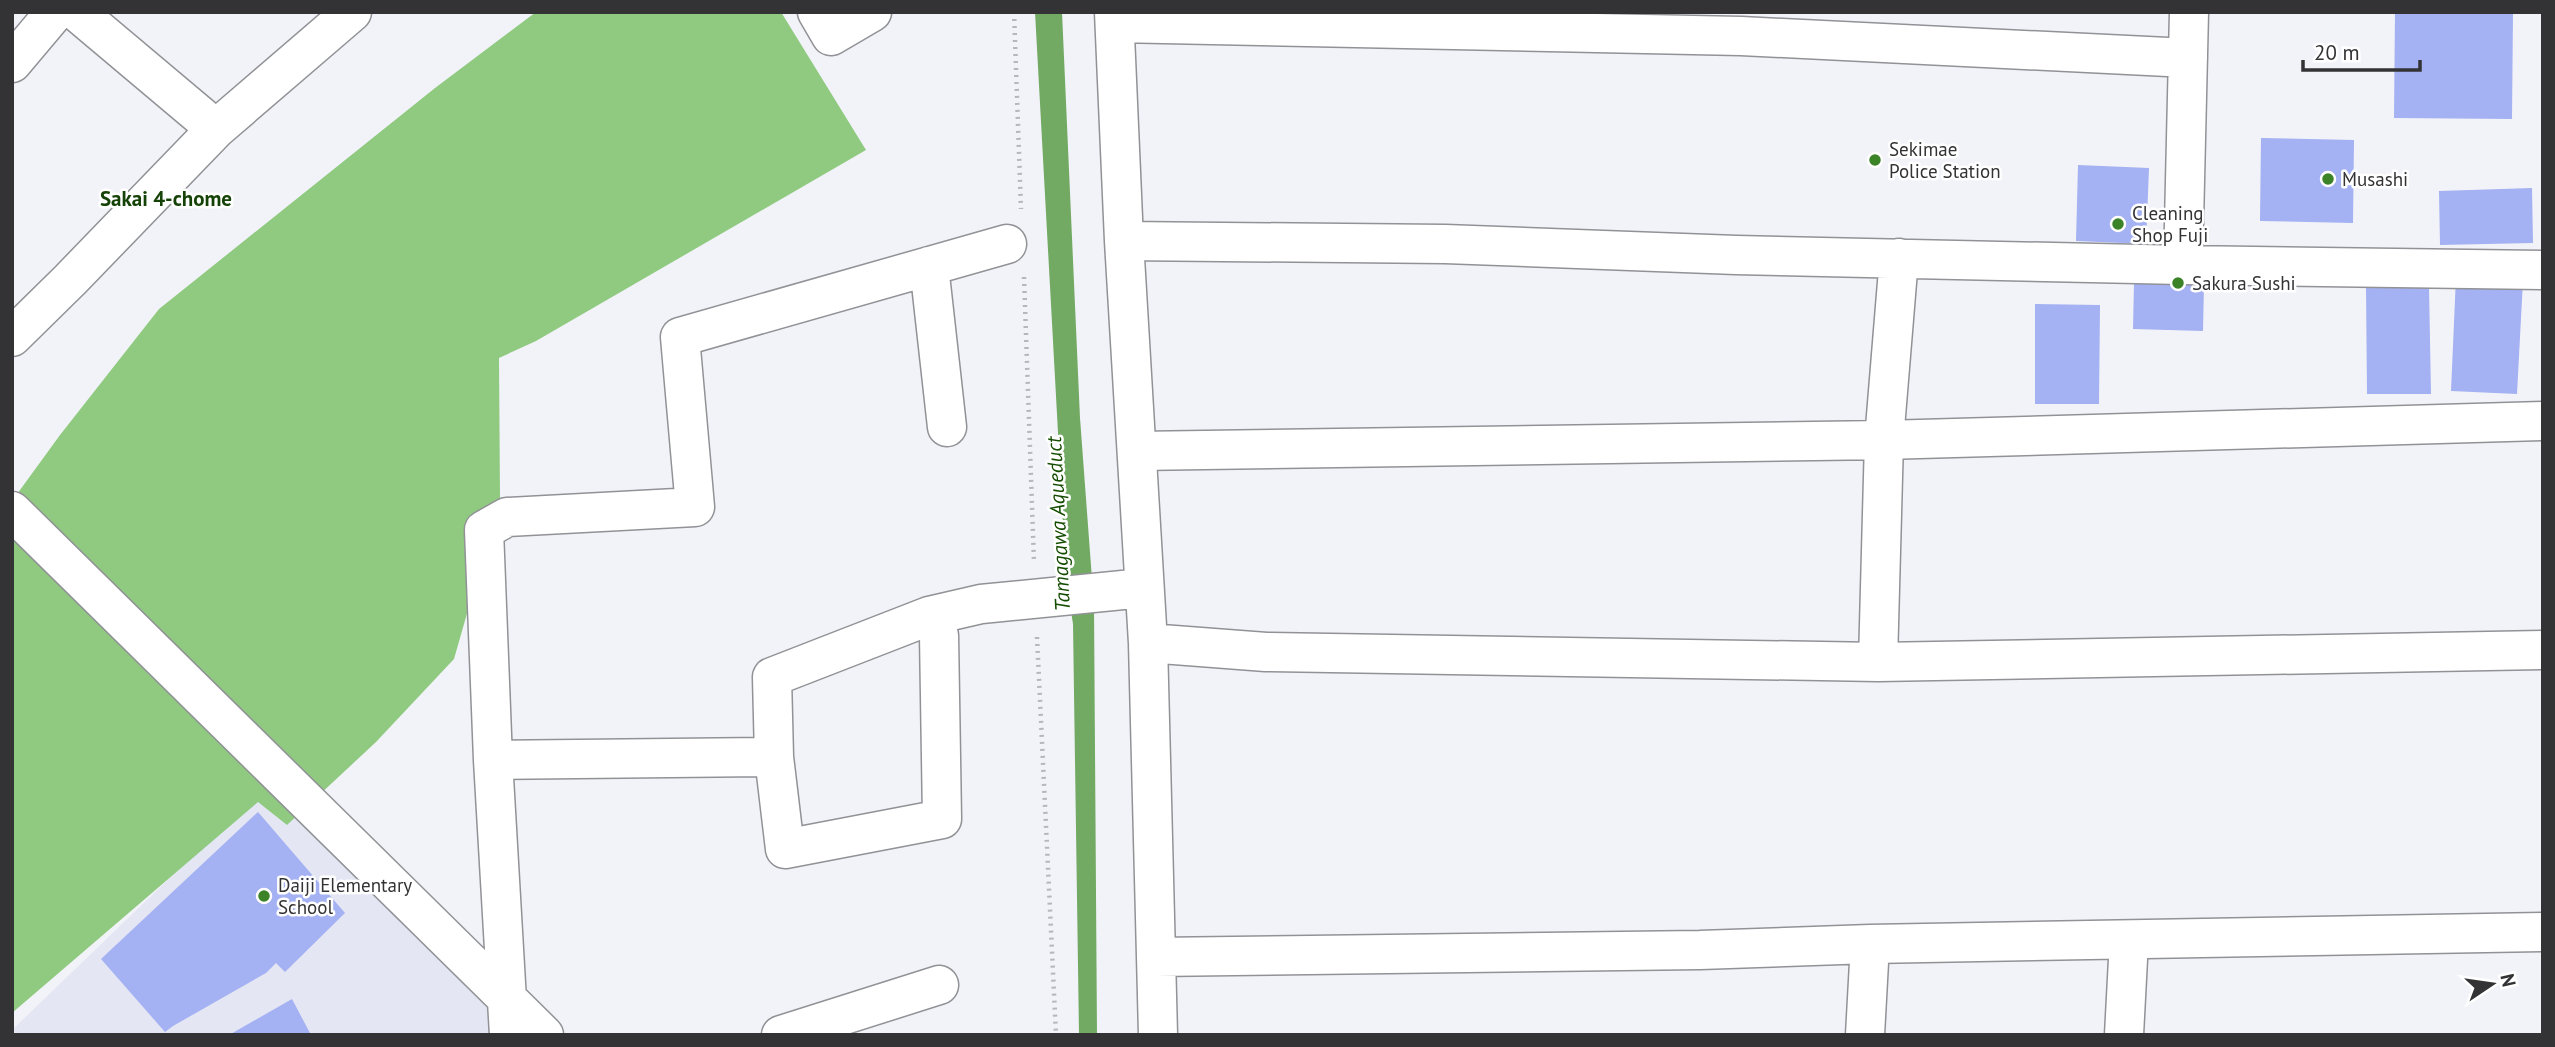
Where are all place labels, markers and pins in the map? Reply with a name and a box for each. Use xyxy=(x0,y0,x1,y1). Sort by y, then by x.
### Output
place label: Sekimae Police Station xyxy=(1889,137,2001,183)
marker: Sekimae Police Station xyxy=(1867,152,1883,168)
place label: Musashi xyxy=(2342,167,2408,191)
marker: Musashi xyxy=(2320,171,2336,187)
place label: Cleaning Shop Fuji xyxy=(2132,201,2208,247)
marker: Cleaning Shop Fuji xyxy=(2110,216,2126,232)
place label: Sakura Sushi xyxy=(2192,271,2296,295)
marker: Sakura Sushi xyxy=(2170,275,2186,291)
place label: Daiji Elementary School xyxy=(278,873,412,919)
marker: Daiji Elementary School xyxy=(256,888,272,904)

